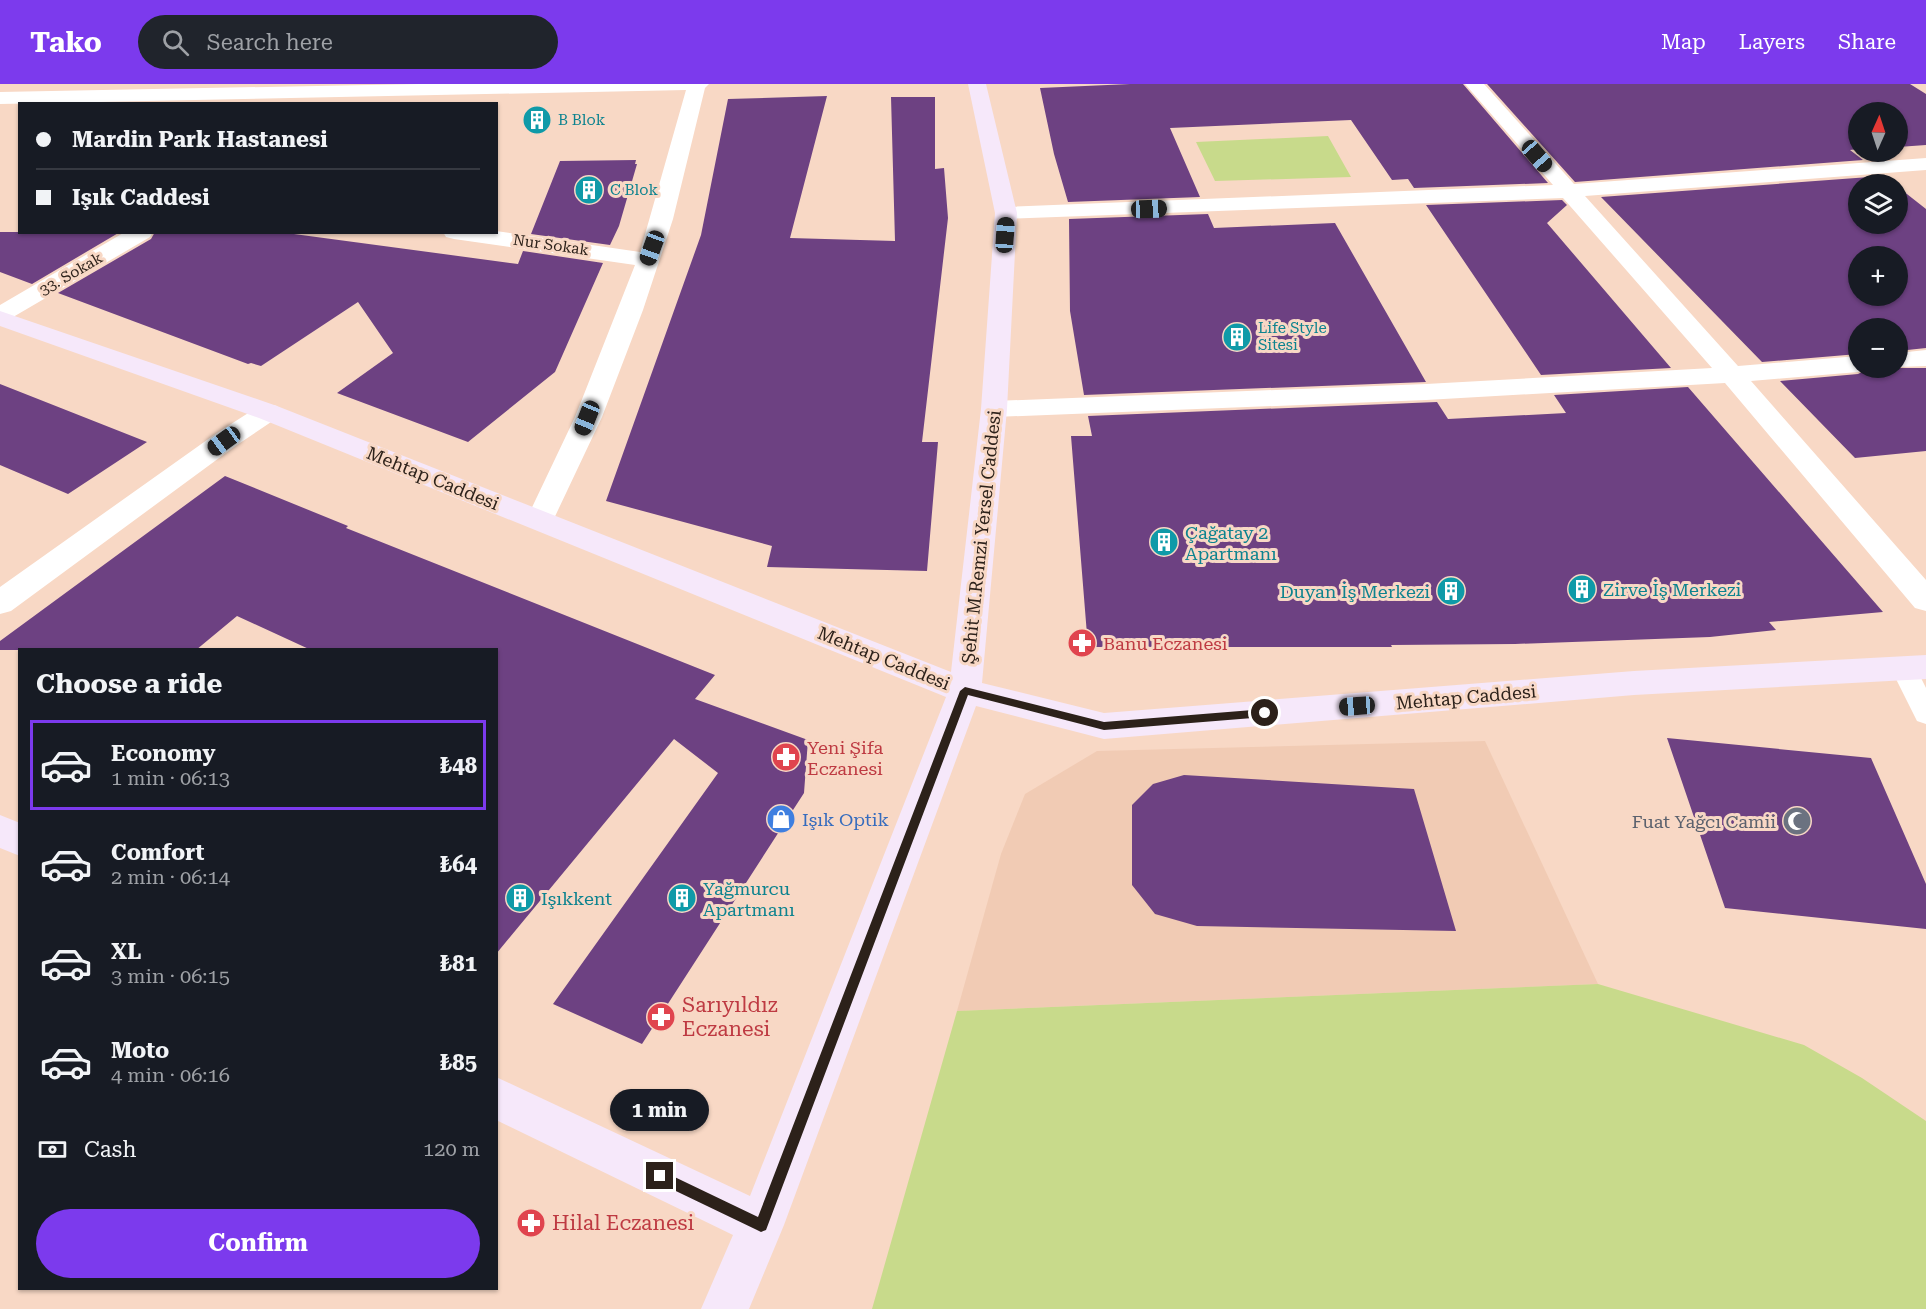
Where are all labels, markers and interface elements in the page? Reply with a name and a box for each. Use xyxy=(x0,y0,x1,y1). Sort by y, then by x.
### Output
search box xyxy=(138,15,558,69)
text: Tako xyxy=(30,26,102,59)
icon: search xyxy=(159,26,192,59)
text: Search here xyxy=(207,30,333,55)
text: Map xyxy=(1661,30,1706,54)
text: Layers xyxy=(1739,30,1805,54)
text: Share xyxy=(1838,30,1896,54)
north arrow xyxy=(1848,102,1908,162)
map controls xyxy=(1848,102,1908,378)
building icon: B Blok xyxy=(521,104,553,136)
place label: B Blok xyxy=(558,111,606,129)
text: Mardin Park Hastanesi xyxy=(72,127,328,152)
car xyxy=(1518,137,1556,175)
building icon: C Blok xyxy=(573,174,605,206)
button: layers xyxy=(1848,174,1908,234)
place label: C Blok xyxy=(610,181,658,199)
text: Işık Caddesi xyxy=(72,185,209,210)
car xyxy=(1131,199,1167,219)
car xyxy=(995,216,1015,254)
car xyxy=(637,228,667,268)
street label: Nur Sokak xyxy=(512,231,591,259)
button: + xyxy=(1848,246,1908,306)
street label: 33. Sokak xyxy=(36,248,106,299)
button: − xyxy=(1848,318,1908,378)
place label: Life Style Sitesi xyxy=(1258,319,1327,354)
building icon: Life Style Sitesi xyxy=(1221,321,1253,353)
car xyxy=(572,398,602,438)
street label: Şehit M.Remzi Yersel Caddesi xyxy=(957,409,1005,665)
car xyxy=(204,423,244,459)
street label: Mehtap Caddesi xyxy=(364,442,502,514)
place label: Çağatay 2 Apartmanı xyxy=(1185,522,1277,564)
building icon: Çağatay 2 Apartmanı xyxy=(1148,526,1180,558)
building icon: Zirve İş Merkezi xyxy=(1566,573,1598,605)
building icon: Duyan İş Merkezi xyxy=(1435,575,1467,607)
place label: Zirve İş Merkezi xyxy=(1603,579,1741,600)
place label: Duyan İş Merkezi xyxy=(1280,581,1430,602)
street label: Mehtap Caddesi xyxy=(815,622,953,694)
pharmacy icon: Banu Eczanesi xyxy=(1066,627,1098,659)
place label: Banu Eczanesi xyxy=(1103,633,1228,654)
text: Choose a ride xyxy=(36,668,222,700)
street label: Mehtap Caddesi xyxy=(1395,680,1537,714)
car xyxy=(1338,696,1376,716)
route start xyxy=(1251,699,1278,726)
place label: Yeni Şifa Eczanesi xyxy=(807,737,883,779)
icon: car xyxy=(39,738,93,792)
text: Economy xyxy=(111,741,215,766)
pharmacy icon: Yeni Şifa Eczanesi xyxy=(770,741,802,773)
text: ₺48 xyxy=(440,753,477,778)
text: 1 min · 06:13 xyxy=(111,766,230,790)
shop icon: Işık Optik xyxy=(765,803,797,835)
mosque icon: Fuat Yağcı Camii xyxy=(1781,805,1813,837)
place label: Işık Optik xyxy=(802,809,889,830)
place label: Fuat Yağcı Camii xyxy=(1632,811,1776,832)
icon: car xyxy=(39,837,93,891)
text: Comfort xyxy=(111,840,204,865)
text: ₺64 xyxy=(440,852,477,877)
text: 2 min · 06:14 xyxy=(111,865,230,889)
place label: Yağmurcu Apartmanı xyxy=(703,878,795,920)
building icon: Işıkkent xyxy=(504,882,536,914)
building icon: Yağmurcu Apartmanı xyxy=(666,882,698,914)
place label: Işıkkent xyxy=(541,888,612,909)
icon: car xyxy=(39,936,93,990)
text: XL xyxy=(111,939,141,964)
text: ₺81 xyxy=(440,951,477,976)
text: 3 min · 06:15 xyxy=(111,964,230,988)
place label: Sarıyıldız Eczanesi xyxy=(682,993,778,1041)
pharmacy icon: Sarıyıldız Eczanesi xyxy=(645,1001,677,1033)
icon: car xyxy=(39,1035,93,1089)
text: Moto xyxy=(111,1038,169,1063)
text: ₺85 xyxy=(440,1050,477,1075)
text: 4 min · 06:16 xyxy=(111,1063,230,1087)
callout: 1 min xyxy=(610,1089,710,1131)
text: 1 min xyxy=(632,1098,687,1122)
icon: cash xyxy=(36,1133,69,1166)
text: Cash xyxy=(84,1137,136,1162)
text: 120 m xyxy=(423,1137,480,1161)
route end xyxy=(646,1162,673,1189)
pharmacy icon: Hilal Eczanesi xyxy=(515,1207,547,1239)
button: Confirm xyxy=(36,1209,480,1278)
place label: Hilal Eczanesi xyxy=(552,1211,694,1235)

